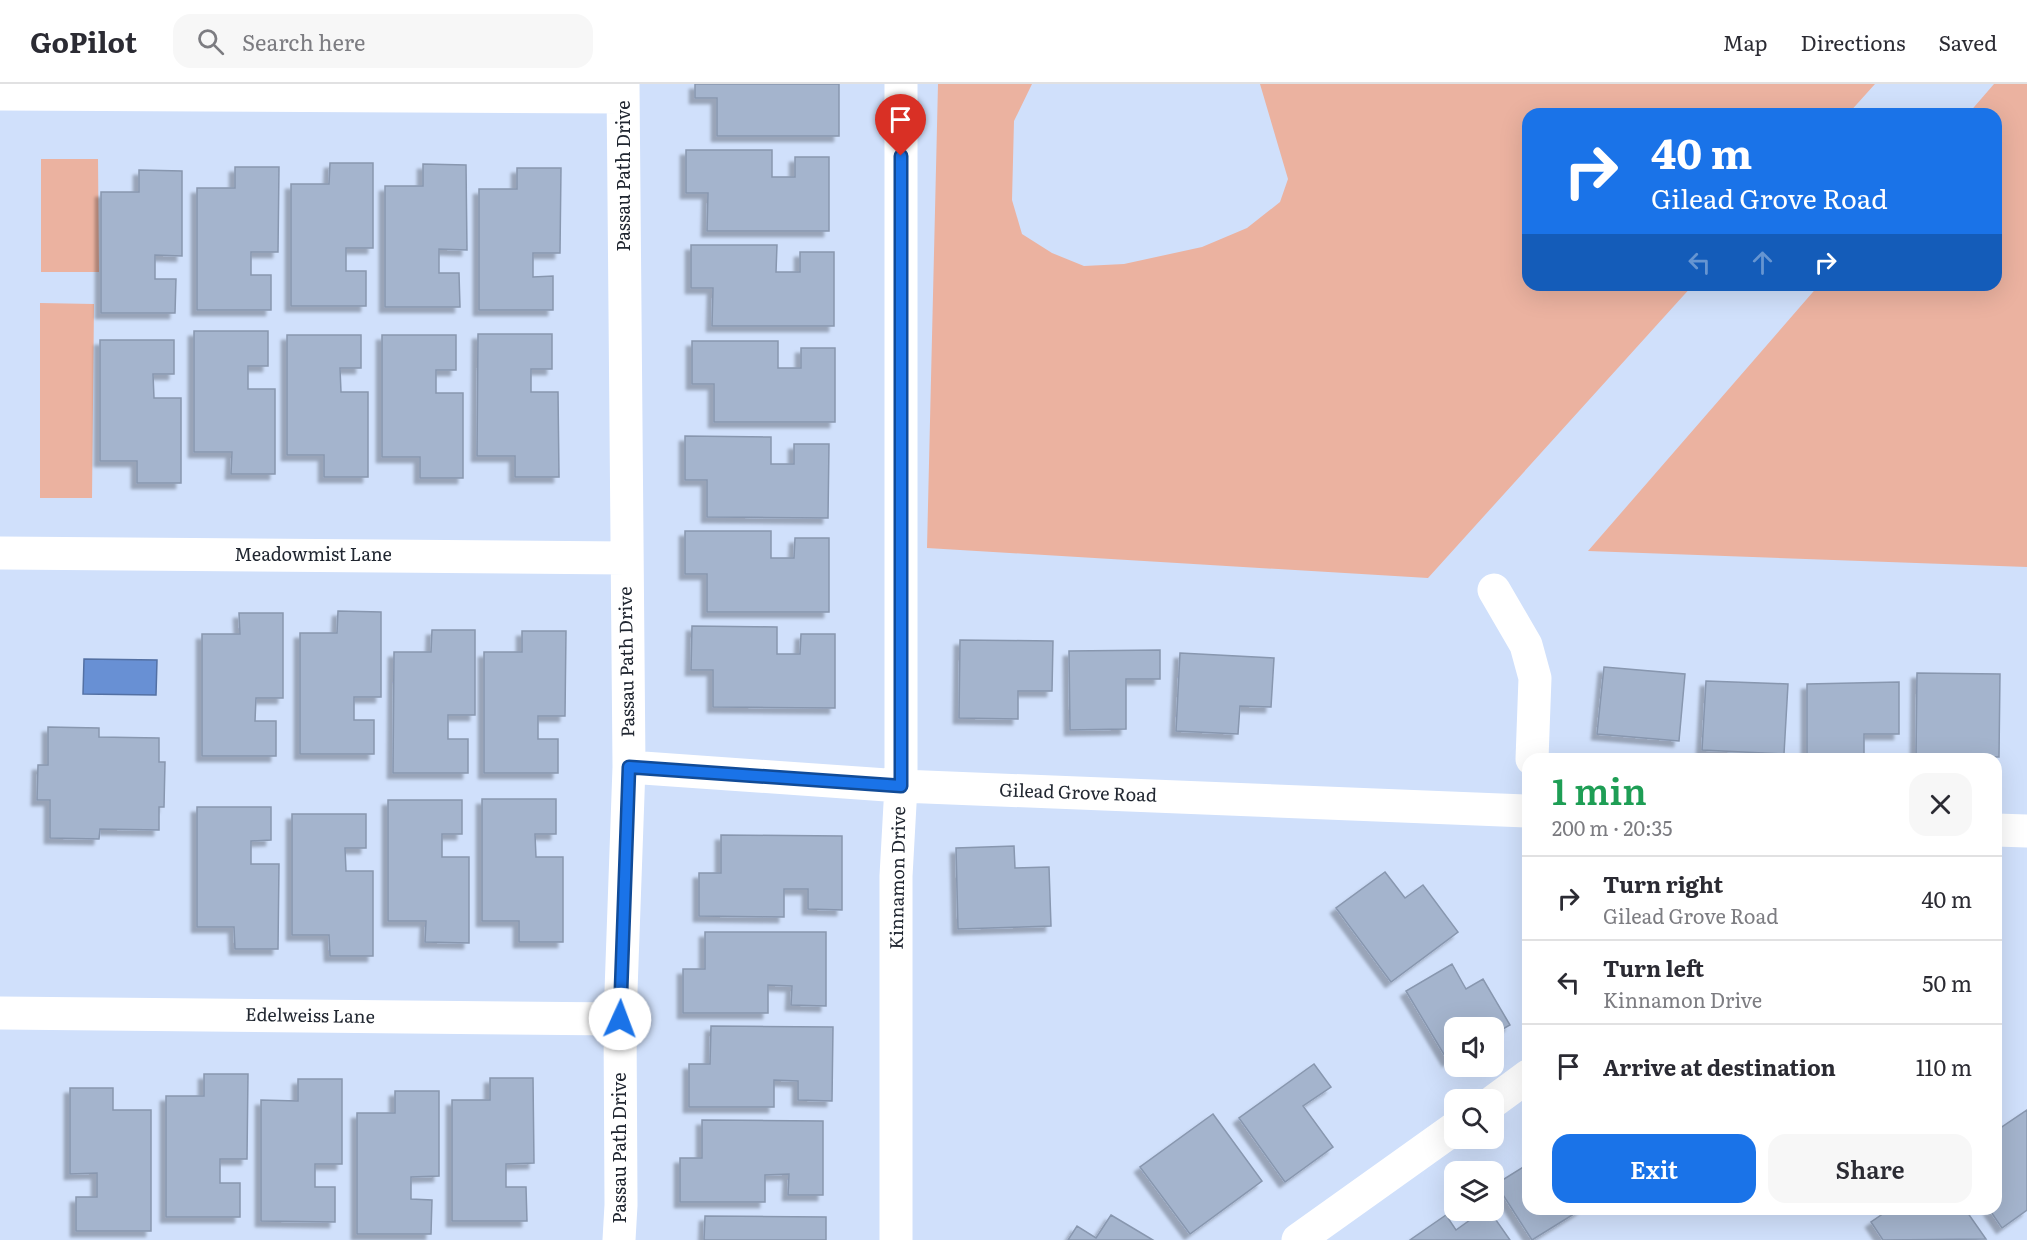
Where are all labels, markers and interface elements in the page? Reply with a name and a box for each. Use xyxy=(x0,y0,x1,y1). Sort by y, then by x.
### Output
search box xyxy=(173,14,593,68)
text: GoPilot xyxy=(30,20,137,62)
icon: search xyxy=(194,25,227,58)
text: Search here xyxy=(242,25,365,58)
text: Map xyxy=(1723,26,1768,57)
text: Directions xyxy=(1801,26,1906,57)
text: Saved xyxy=(1939,26,1997,57)
pin xyxy=(875,94,926,156)
street label: Passau Path Drive xyxy=(609,101,636,251)
icon: arrive xyxy=(884,103,917,136)
text: 40 m xyxy=(1651,120,1752,182)
icon: right xyxy=(1552,132,1630,210)
text: Gilead Grove Road xyxy=(1651,177,1888,217)
icon: left xyxy=(1683,246,1716,279)
icon: ahead xyxy=(1746,246,1779,279)
icon: right xyxy=(1809,246,1842,279)
street label: Meadowmist Lane xyxy=(234,540,392,567)
street label: Passau Path Drive xyxy=(611,586,640,738)
text: 1 min xyxy=(1552,763,1647,816)
button: close xyxy=(1909,773,1972,836)
street label: Gilead Grove Road xyxy=(999,775,1157,808)
street label: Kinnamon Drive xyxy=(882,806,911,950)
text: 200 m · 20:35 xyxy=(1552,812,1672,842)
text: Turn right xyxy=(1603,867,1723,900)
icon: right xyxy=(1552,882,1585,915)
text: 40 m xyxy=(1921,882,1972,915)
text: Gilead Grove Road xyxy=(1603,900,1778,930)
text: Turn left xyxy=(1603,951,1704,984)
icon: left xyxy=(1552,966,1585,999)
text: 50 m xyxy=(1922,966,1972,999)
text: Kinnamon Drive xyxy=(1603,984,1762,1014)
position arrow xyxy=(588,987,652,1051)
street label: Edelweiss Lane xyxy=(245,1000,375,1029)
map controls xyxy=(1444,1017,1504,1221)
button: sound xyxy=(1444,1017,1504,1077)
icon: arrive xyxy=(1552,1050,1585,1083)
text: Arrive at destination xyxy=(1603,1050,1836,1083)
text: 110 m xyxy=(1916,1050,1972,1083)
street label: Passau Path Drive xyxy=(605,1073,632,1223)
button: search xyxy=(1444,1089,1504,1149)
button: Exit xyxy=(1552,1134,1756,1203)
button: Share xyxy=(1768,1134,1972,1203)
button: layers xyxy=(1444,1161,1504,1221)

